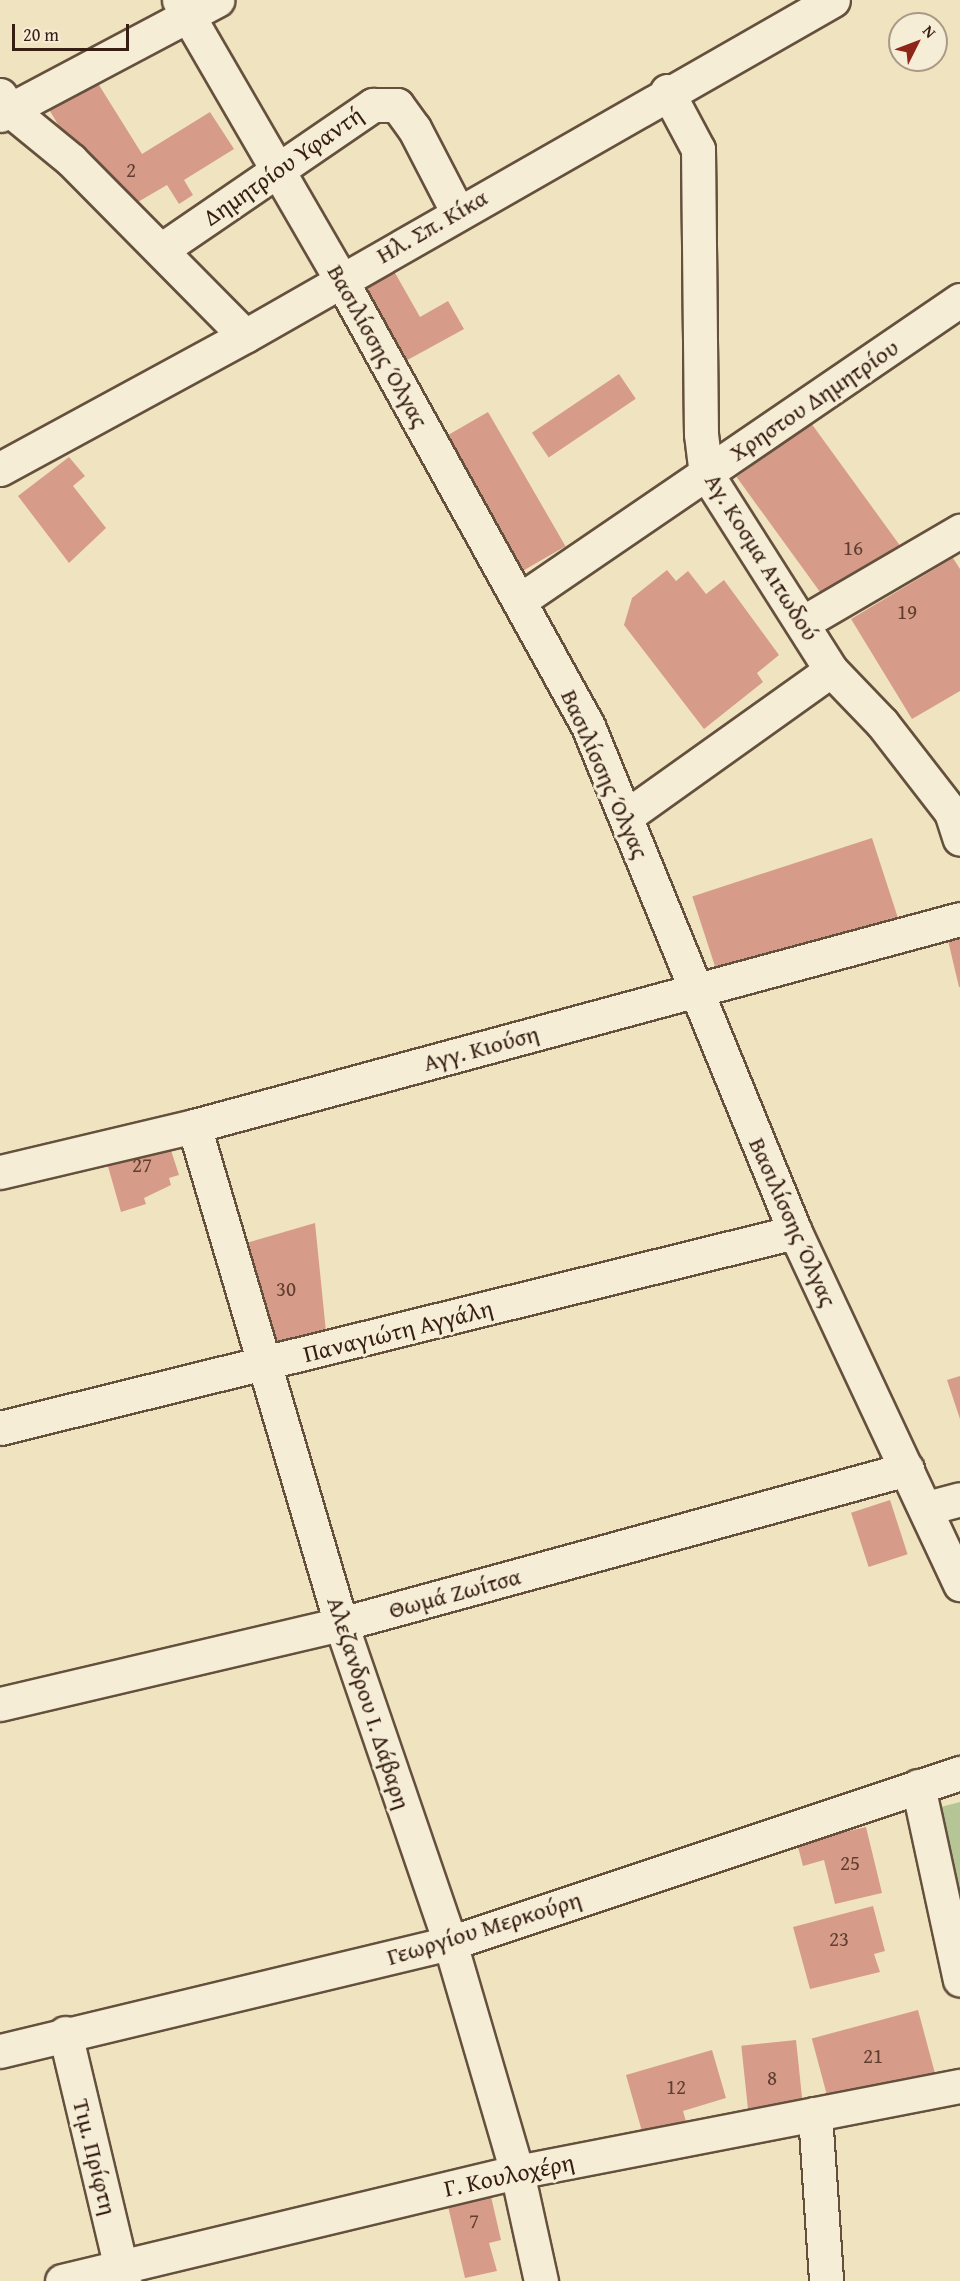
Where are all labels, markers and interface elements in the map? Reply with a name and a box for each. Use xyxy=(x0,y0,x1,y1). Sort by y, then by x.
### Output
scale bar xyxy=(15,12,132,50)
north arrow xyxy=(888,12,948,72)
text: N xyxy=(917,19,942,43)
text: 20 m xyxy=(23,21,59,48)
street label: Δημητρίου Υφαντή xyxy=(198,100,368,232)
house number: 2 xyxy=(126,157,136,183)
street label: Ηλ. Σπ. Κίκα xyxy=(371,183,493,269)
street label: Βασιλίσσης Όλγας xyxy=(321,260,435,432)
street label: Χρηστου Δημητρίου xyxy=(724,333,904,467)
street label: Αγ. Κοσμα Αιτωδού xyxy=(699,468,825,646)
house number: 16 xyxy=(843,535,863,561)
house number: 19 xyxy=(897,599,917,625)
street label: Βασιλίσσης Όλγας xyxy=(555,685,655,863)
street label: Αγγ. Κιούση xyxy=(420,1019,542,1077)
street label: Βασιλίσσης Όλγας xyxy=(743,1133,843,1311)
house number: 27 xyxy=(132,1152,152,1178)
house number: 30 xyxy=(276,1276,296,1302)
street label: Παναγιώτη Αγγάλη xyxy=(300,1294,496,1368)
street label: Θωμά Ζωίτσα xyxy=(386,1562,524,1624)
street label: Αλεζανδρου Ι. Δάβαρη xyxy=(321,1593,417,1813)
house number: 25 xyxy=(840,1850,860,1876)
street label: Γεωργίου Μερκούρη xyxy=(383,1885,585,1971)
house number: 23 xyxy=(829,1926,849,1952)
house number: 21 xyxy=(863,2043,883,2069)
house number: 8 xyxy=(767,2065,777,2091)
house number: 12 xyxy=(666,2074,686,2100)
street label: Τιμ. Πρίφτη xyxy=(67,2096,123,2218)
street label: Γ. Κουλοχέρη xyxy=(441,2147,577,2203)
house number: 7 xyxy=(469,2208,479,2234)

